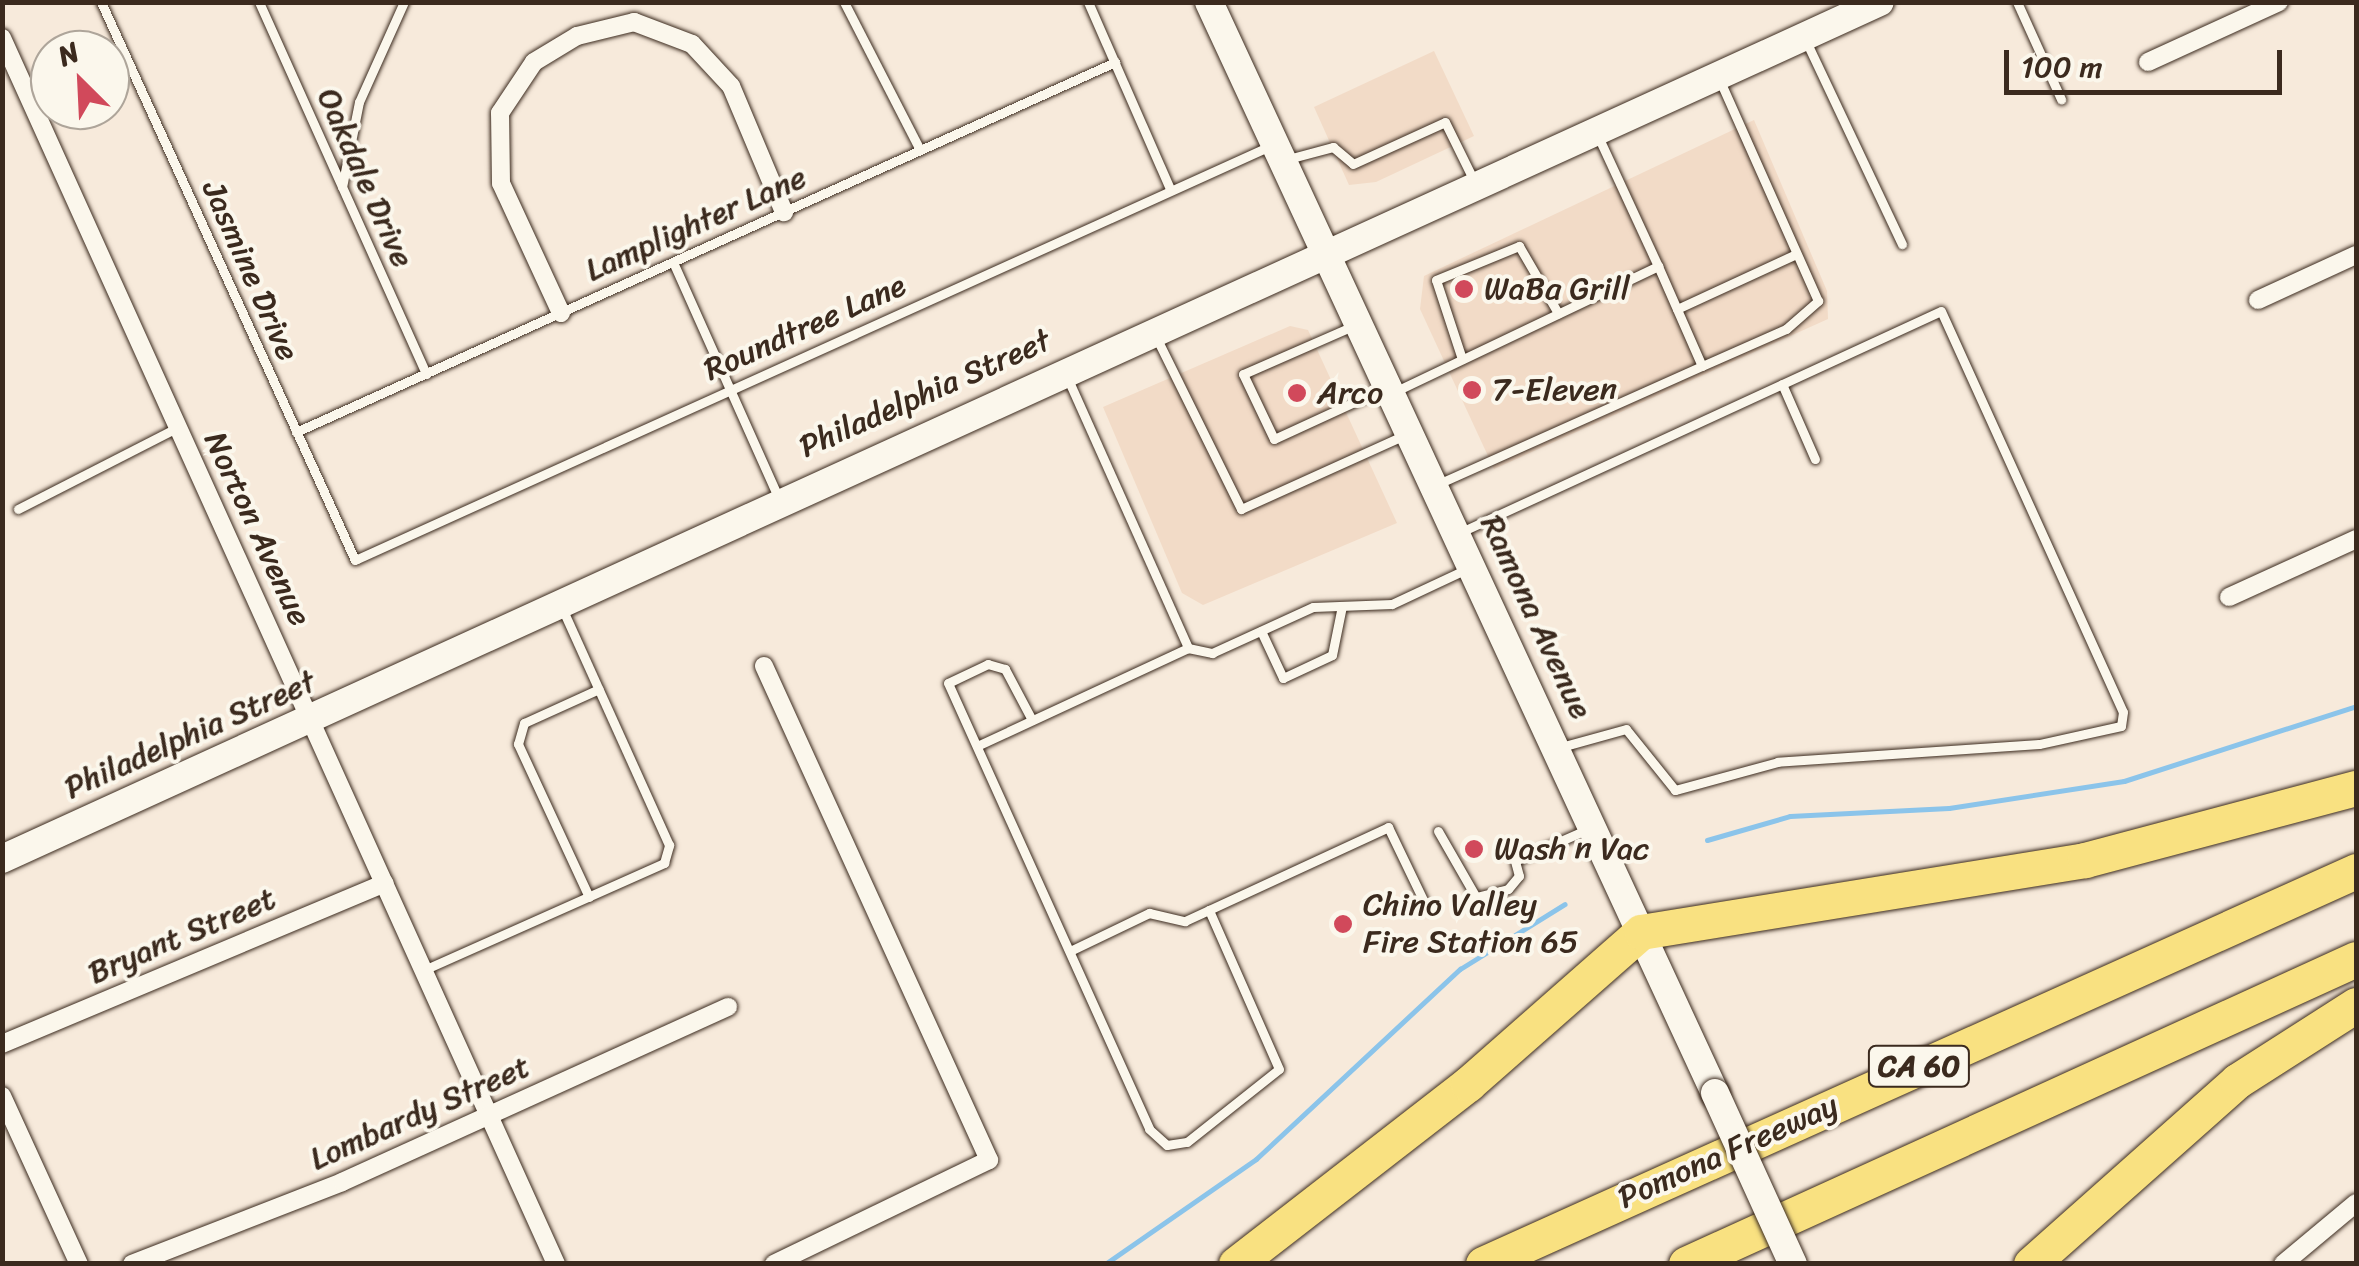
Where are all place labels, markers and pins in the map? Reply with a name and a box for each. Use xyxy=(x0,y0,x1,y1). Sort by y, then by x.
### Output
place label: WaBa Grill xyxy=(1484,270,1630,308)
marker: WaBa Grill xyxy=(1453,278,1475,300)
place label: 7-Eleven xyxy=(1492,371,1617,409)
place label: Arco xyxy=(1317,374,1383,412)
marker: 7-Eleven xyxy=(1461,379,1483,401)
marker: Arco xyxy=(1286,382,1308,404)
place label: Wash n Vac xyxy=(1494,830,1649,868)
marker: Wash n Vac xyxy=(1463,838,1485,860)
place label: Chino Valley Fire Station 65 xyxy=(1363,887,1579,962)
marker: Chino Valley Fire Station 65 xyxy=(1332,913,1354,935)

